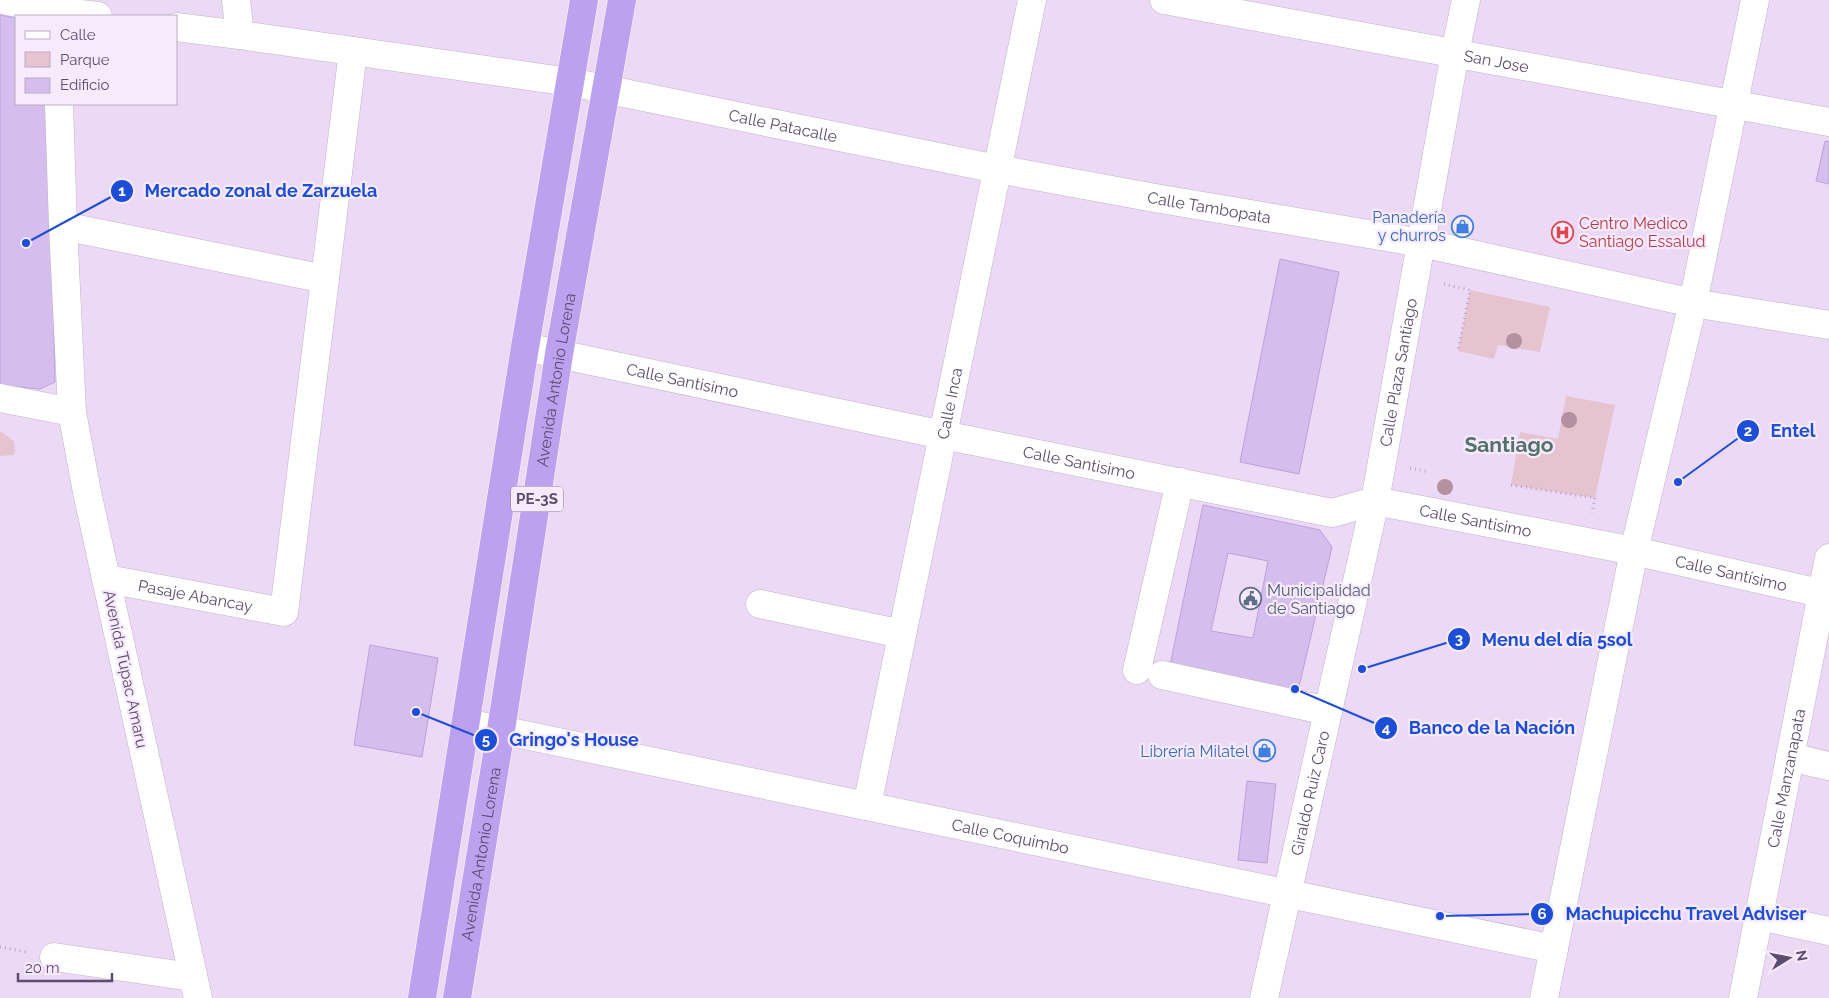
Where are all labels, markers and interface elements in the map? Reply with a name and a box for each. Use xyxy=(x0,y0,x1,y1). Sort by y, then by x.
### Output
legend xyxy=(15,15,178,105)
text: Calle xyxy=(60,26,96,44)
street label: San Jose xyxy=(1462,46,1530,77)
text: Parque xyxy=(60,51,110,69)
text: Edificio xyxy=(60,76,110,94)
street label: Calle Patacalle xyxy=(727,106,839,146)
callout: Mercado zonal de Zarzuela xyxy=(109,174,388,207)
text: Mercado zonal de Zarzuela xyxy=(145,180,377,201)
text: 1 xyxy=(118,182,126,200)
street label: Calle Tambopata xyxy=(1146,188,1272,227)
place label: Panadería y churros xyxy=(1372,208,1446,245)
shop icon: Panadería y churros xyxy=(1450,214,1474,238)
place label: Centro Medico Santiago Essalud xyxy=(1579,214,1705,251)
hospital icon: Centro Medico Santiago Essalud xyxy=(1551,220,1575,244)
street label: Avenida Antonio Lorena xyxy=(533,291,580,468)
street label: Calle Plaza Santiago xyxy=(1376,297,1421,448)
street label: Calle Santisimo xyxy=(625,360,740,402)
street label: Calle Inca xyxy=(933,366,967,441)
callout: Entel xyxy=(1735,415,1825,448)
text: Entel xyxy=(1771,420,1816,441)
text: 2 xyxy=(1744,422,1752,440)
district label: Santiago xyxy=(1464,432,1554,457)
street label: Calle Santisimo xyxy=(1021,442,1137,483)
road number: PE-3S xyxy=(511,486,563,512)
street label: Calle Santisimo xyxy=(1418,501,1533,541)
street label: Calle Santísimo xyxy=(1673,552,1789,595)
street label: Pasaje Abancay xyxy=(136,576,255,616)
place label: Municipalidad de Santiago xyxy=(1267,581,1371,618)
public building icon: Municipalidad de Santiago xyxy=(1239,587,1263,611)
street label: Avenida Túpac Amaru xyxy=(99,588,152,750)
callout: Menu del día 5sol xyxy=(1446,623,1643,656)
text: Menu del día 5sol xyxy=(1482,629,1633,650)
text: 3 xyxy=(1455,630,1463,648)
street label: Calle Manzanapata xyxy=(1764,707,1809,849)
callout: Banco de la Nación xyxy=(1374,712,1585,745)
text: Banco de la Nación xyxy=(1409,717,1575,738)
text: 4 xyxy=(1382,719,1391,737)
callout: Gringo's House xyxy=(474,723,649,756)
text: Gringo's House xyxy=(509,729,639,750)
street label: Giraldo Ruiz Caro xyxy=(1287,729,1333,857)
text: 5 xyxy=(482,731,490,749)
shop icon: Librería Milatel xyxy=(1253,739,1277,763)
place label: Librería Milatel xyxy=(1140,742,1250,761)
street label: Avenida Antonio Lorena xyxy=(458,766,505,942)
street label: Calle Coquimbo xyxy=(950,815,1071,858)
callout: Machupicchu Travel Adviser xyxy=(1530,897,1817,930)
text: Machupicchu Travel Adviser xyxy=(1566,903,1807,924)
text: 6 xyxy=(1537,905,1547,923)
north arrow xyxy=(1764,933,1814,983)
text: N xyxy=(1793,949,1811,962)
scale bar xyxy=(18,950,111,982)
text: 20 m xyxy=(25,959,60,977)

